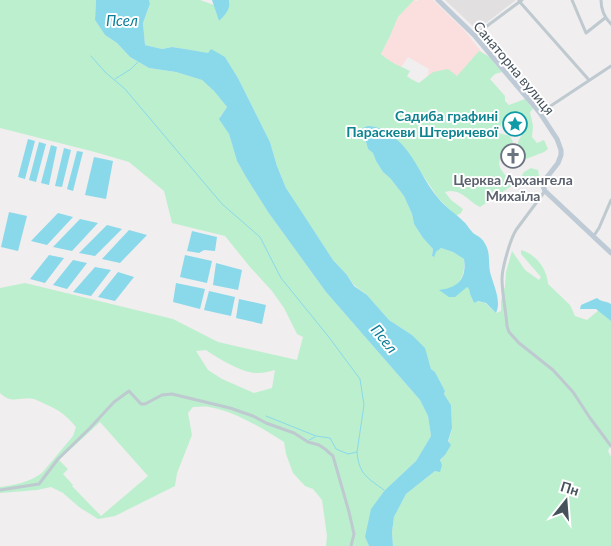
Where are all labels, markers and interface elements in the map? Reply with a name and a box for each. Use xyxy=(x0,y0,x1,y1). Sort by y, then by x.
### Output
water label: Псел xyxy=(106,11,138,29)
street label: Санаторна вулиця xyxy=(470,17,558,118)
place label: Садиба графині Параскеви Штеричевої xyxy=(346,107,498,140)
place icon: Садиба графині Параскеви Штеричевої xyxy=(502,111,528,137)
church icon: Церква Архангела Михаїла xyxy=(500,143,526,169)
place label: Церква Архангела Михаїла xyxy=(453,171,573,204)
water label: Псел xyxy=(368,320,402,356)
north arrow xyxy=(541,476,591,526)
text: Пн xyxy=(559,477,581,499)

